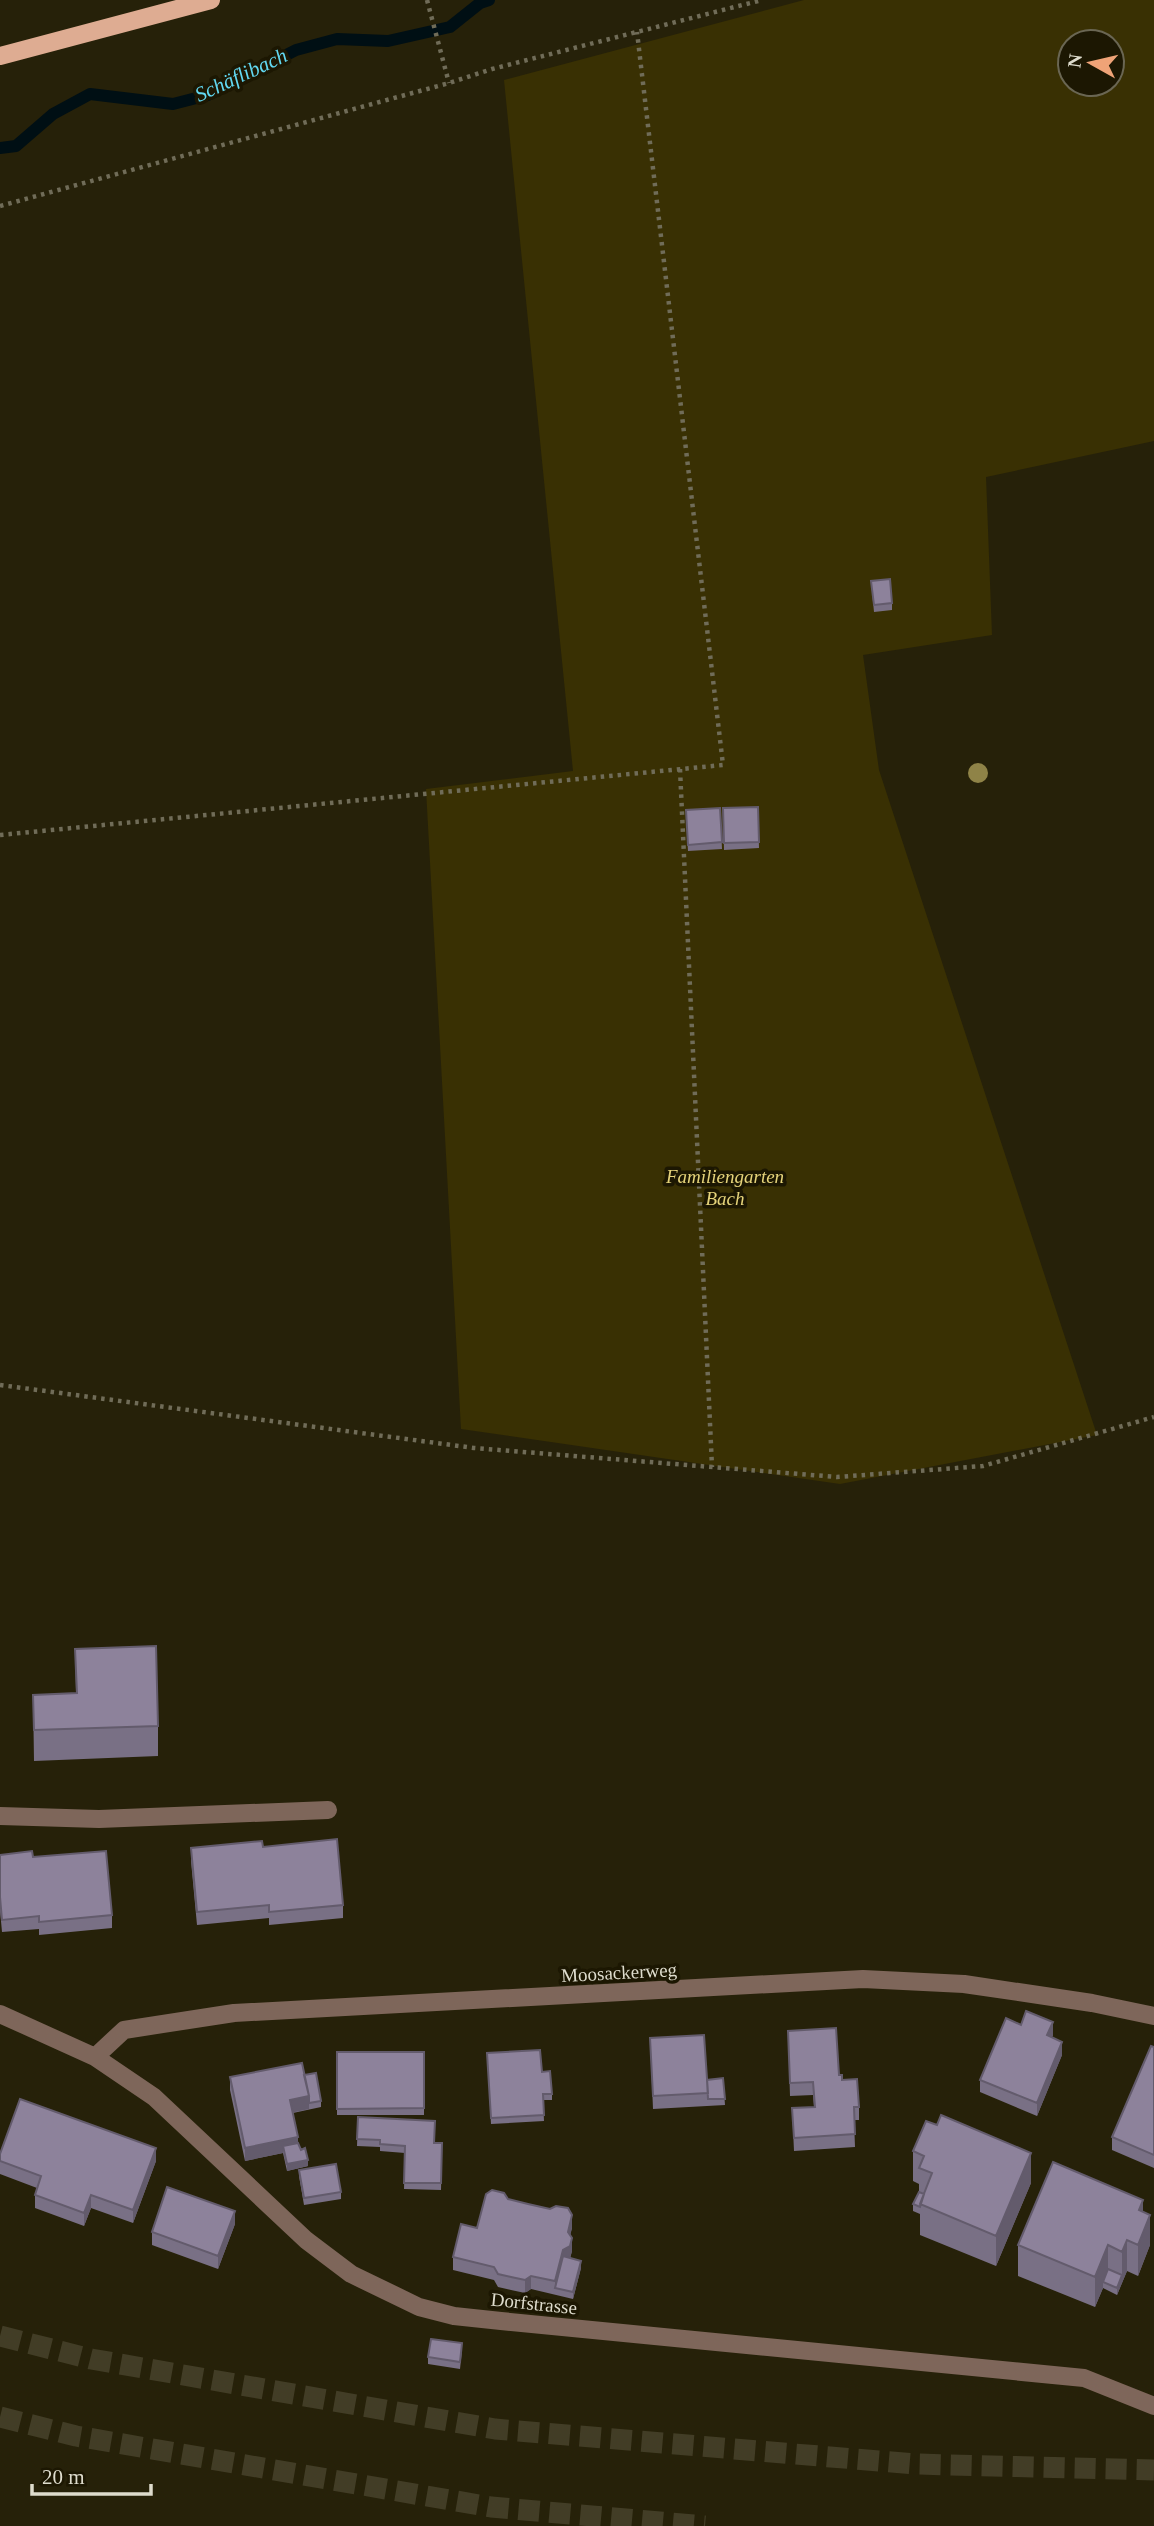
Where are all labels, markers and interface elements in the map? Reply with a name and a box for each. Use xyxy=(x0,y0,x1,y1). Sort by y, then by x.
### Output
north arrow xyxy=(1056,28,1126,98)
water label: Schäflibach xyxy=(191,43,291,107)
text: N xyxy=(1063,52,1086,69)
park label: Familiengarten Bach xyxy=(665,1166,784,1209)
street label: Moosackerweg xyxy=(561,1959,678,1986)
street label: Dorfstrasse xyxy=(490,2289,578,2318)
scale bar xyxy=(32,2452,150,2496)
text: 20 m xyxy=(42,2465,85,2489)

